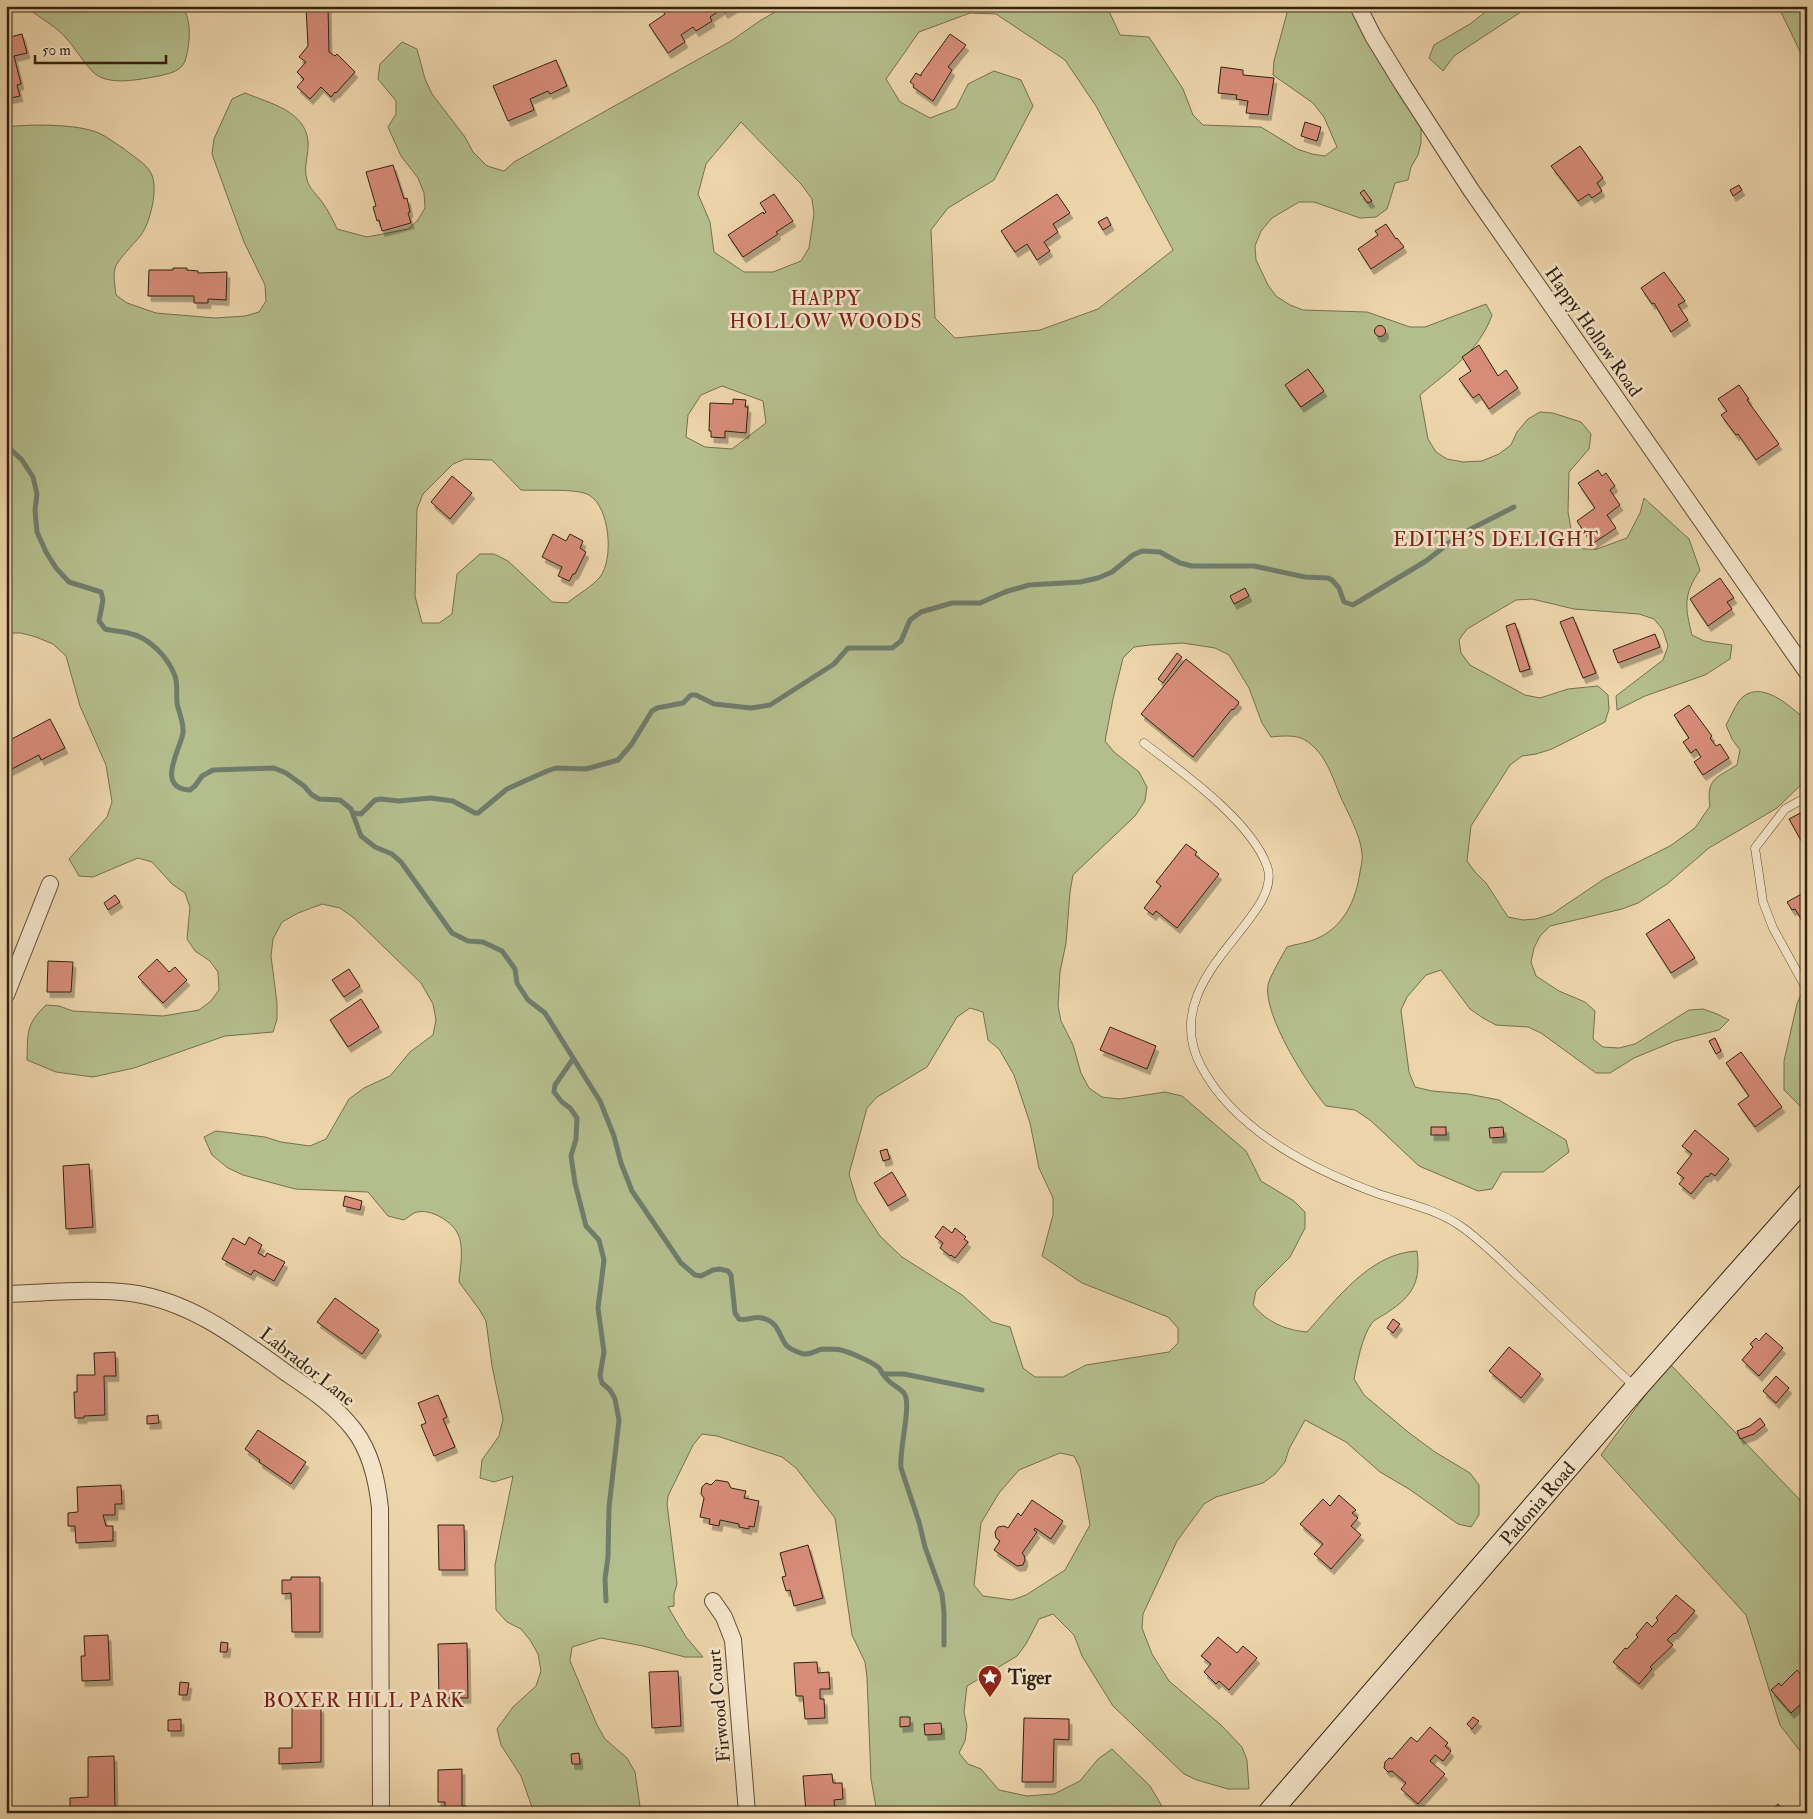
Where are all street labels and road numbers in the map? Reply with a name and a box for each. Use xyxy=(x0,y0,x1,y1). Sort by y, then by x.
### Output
street label: Happy Hollow Road xyxy=(1539,262,1647,402)
street label: Labrador Lane xyxy=(255,1322,360,1412)
street label: Padonia Road xyxy=(1495,1456,1581,1551)
street label: Firwood Court xyxy=(702,1648,736,1763)

